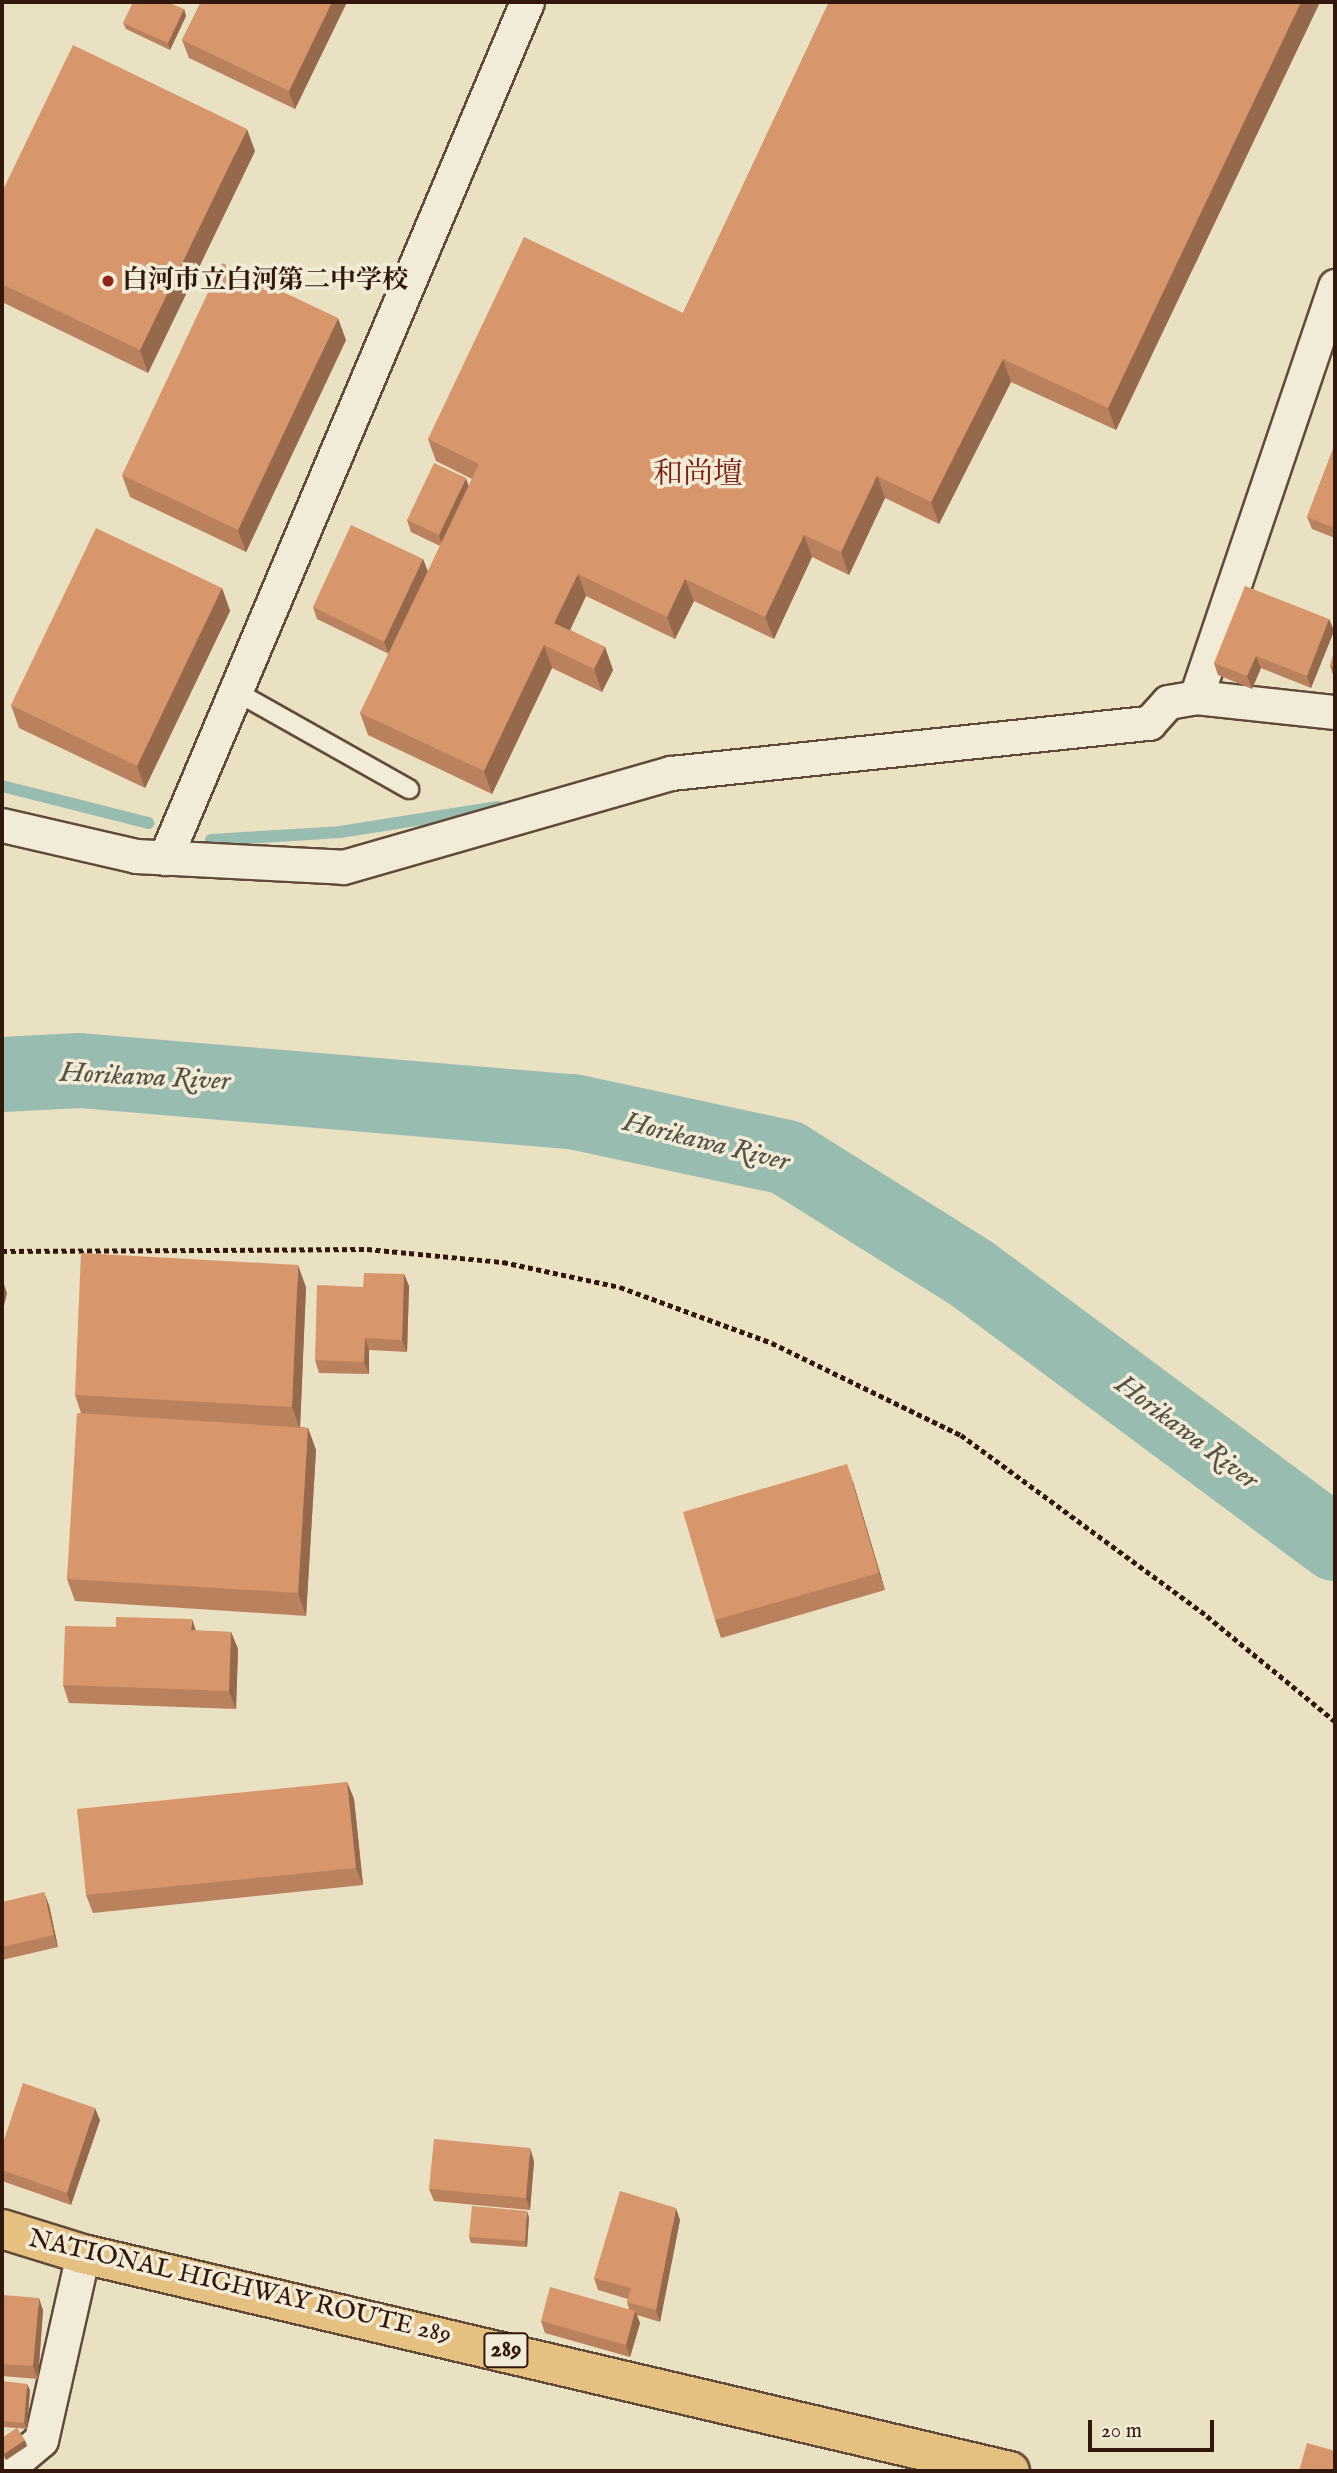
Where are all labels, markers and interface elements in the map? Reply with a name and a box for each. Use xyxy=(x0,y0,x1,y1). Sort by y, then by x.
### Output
place label: 白河市立白河第二中学校 xyxy=(122,265,408,297)
marker: 白河市立白河第二中学校 xyxy=(100,273,116,289)
district label: 和尚壇 xyxy=(653,457,743,493)
water label: Horikawa River xyxy=(59,1057,231,1099)
water label: Horikawa River xyxy=(619,1106,793,1180)
water label: Horikawa River xyxy=(1108,1368,1264,1498)
street label: NATIONAL HIGHWAY ROUTE 289 xyxy=(26,2223,454,2351)
road number: 289 xyxy=(483,2330,529,2370)
scale bar xyxy=(1092,2406,1218,2450)
text: 20 m xyxy=(1101,2418,1142,2445)

